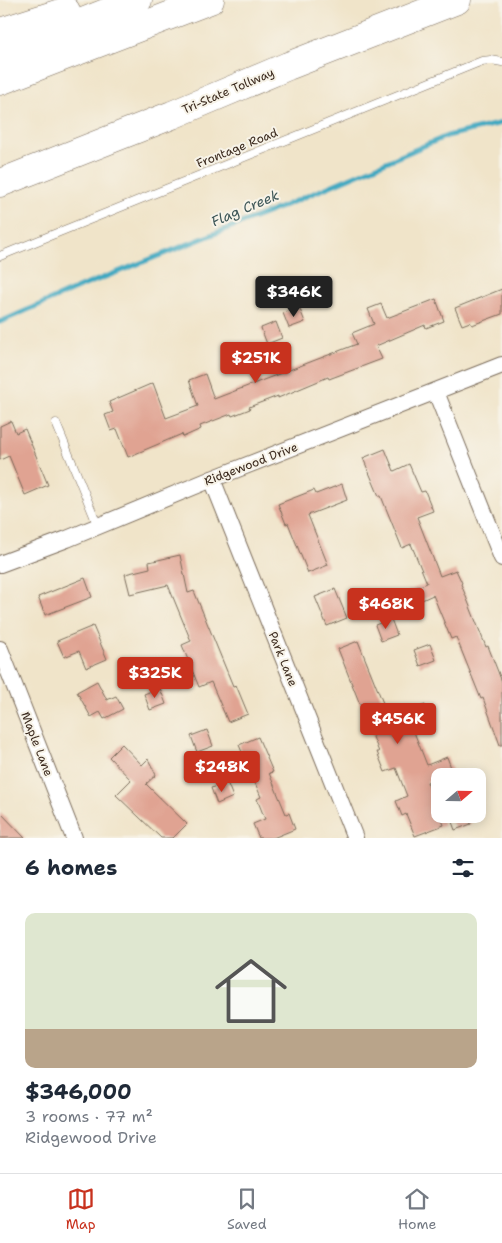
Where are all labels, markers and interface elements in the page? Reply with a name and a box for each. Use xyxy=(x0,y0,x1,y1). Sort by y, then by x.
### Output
street label: Tri-State Tollway xyxy=(179,64,277,118)
street label: Frontage Road xyxy=(194,124,280,172)
water label: Flag Creek xyxy=(208,186,282,230)
pin: $346K xyxy=(259,276,329,318)
text: $346K xyxy=(266,281,322,302)
pin: $251K xyxy=(221,342,291,384)
text: $251K xyxy=(231,347,281,368)
street label: Ridgewood Drive xyxy=(202,439,300,489)
pin: $468K xyxy=(351,588,421,630)
text: $468K xyxy=(358,593,414,614)
street label: Park Lane xyxy=(265,629,301,689)
pin: $325K xyxy=(120,656,190,699)
text: $325K xyxy=(128,662,182,683)
pin: $456K xyxy=(363,702,433,745)
text: $456K xyxy=(371,708,425,729)
street label: Maple Lane xyxy=(17,709,57,779)
pin: $248K xyxy=(187,750,257,793)
text: $248K xyxy=(195,756,249,777)
north arrow xyxy=(431,768,486,822)
map controls xyxy=(431,768,486,823)
text: 6 homes xyxy=(25,854,117,882)
icon: filters xyxy=(449,854,477,882)
icon: home xyxy=(206,946,296,1036)
text: $346,000 xyxy=(25,1078,132,1106)
text: 3 rooms · 77 m² xyxy=(25,1106,153,1127)
text: Ridgewood Drive xyxy=(25,1127,157,1148)
tab: Map xyxy=(66,1185,96,1233)
tab: Saved xyxy=(227,1185,267,1233)
tab: Home xyxy=(398,1185,436,1233)

